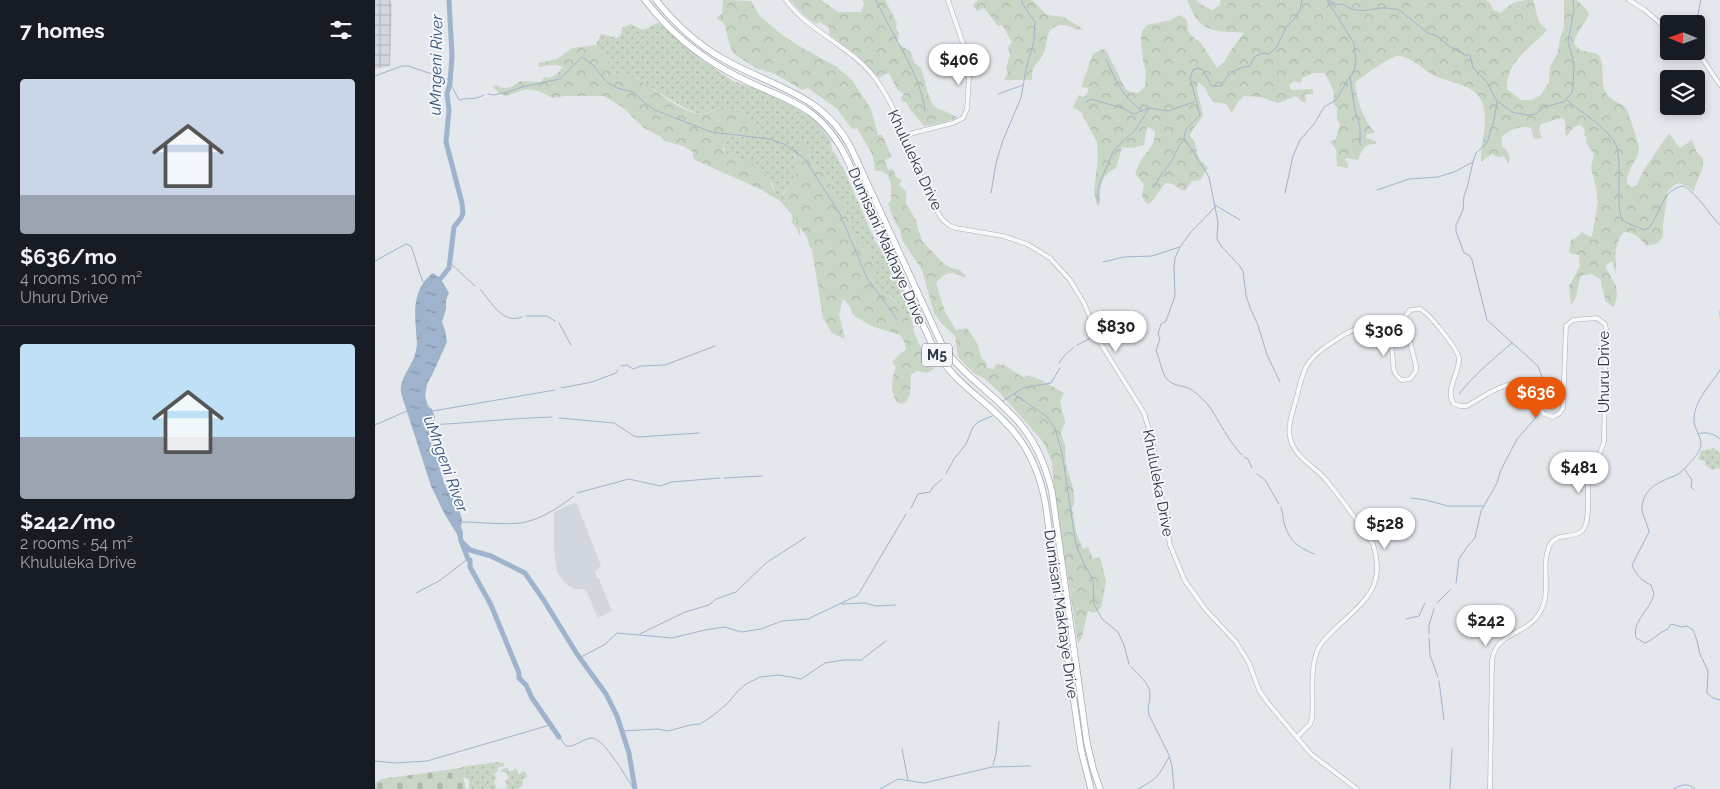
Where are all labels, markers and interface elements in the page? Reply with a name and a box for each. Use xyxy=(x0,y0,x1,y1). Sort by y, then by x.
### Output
water label: uMngeni River xyxy=(426,14,446,116)
north arrow xyxy=(1660,15,1705,60)
map controls xyxy=(1660,15,1705,115)
icon: filters xyxy=(327,16,355,44)
text: 7 homes xyxy=(20,18,105,43)
pin: $406 xyxy=(929,44,989,86)
text: $406 xyxy=(940,50,978,69)
button: layers xyxy=(1660,70,1705,115)
street label: Khululeka Drive xyxy=(884,107,946,213)
icon: home xyxy=(143,111,233,201)
street label: Dumisani Makhaye Drive xyxy=(844,165,930,328)
text: $636/mo xyxy=(20,244,117,269)
text: 4 rooms · 100 m² xyxy=(20,269,142,288)
text: Uhuru Drive xyxy=(20,288,108,307)
pin: $830 xyxy=(1086,310,1146,353)
pin: $306 xyxy=(1354,314,1414,357)
text: $830 xyxy=(1097,317,1135,336)
text: $306 xyxy=(1365,321,1403,340)
street label: Uhuru Drive xyxy=(1595,330,1613,413)
road number: M5 xyxy=(922,344,952,366)
pin: $636 xyxy=(1506,376,1566,419)
icon: home xyxy=(143,377,233,467)
text: $636 xyxy=(1517,383,1555,402)
water label: uMngeni River xyxy=(420,413,472,515)
street label: Khululeka Drive xyxy=(1139,428,1177,538)
pin: $481 xyxy=(1549,452,1609,494)
text: $481 xyxy=(1561,458,1597,477)
pin: $528 xyxy=(1355,508,1415,550)
text: $242/mo xyxy=(20,509,115,534)
text: $528 xyxy=(1366,514,1404,533)
street label: Dumisani Makhaye Drive xyxy=(1040,529,1082,700)
text: 2 rooms · 54 m² xyxy=(20,534,133,553)
text: Khululeka Drive xyxy=(20,553,136,572)
pin: $242 xyxy=(1456,604,1516,647)
text: $242 xyxy=(1467,611,1505,630)

